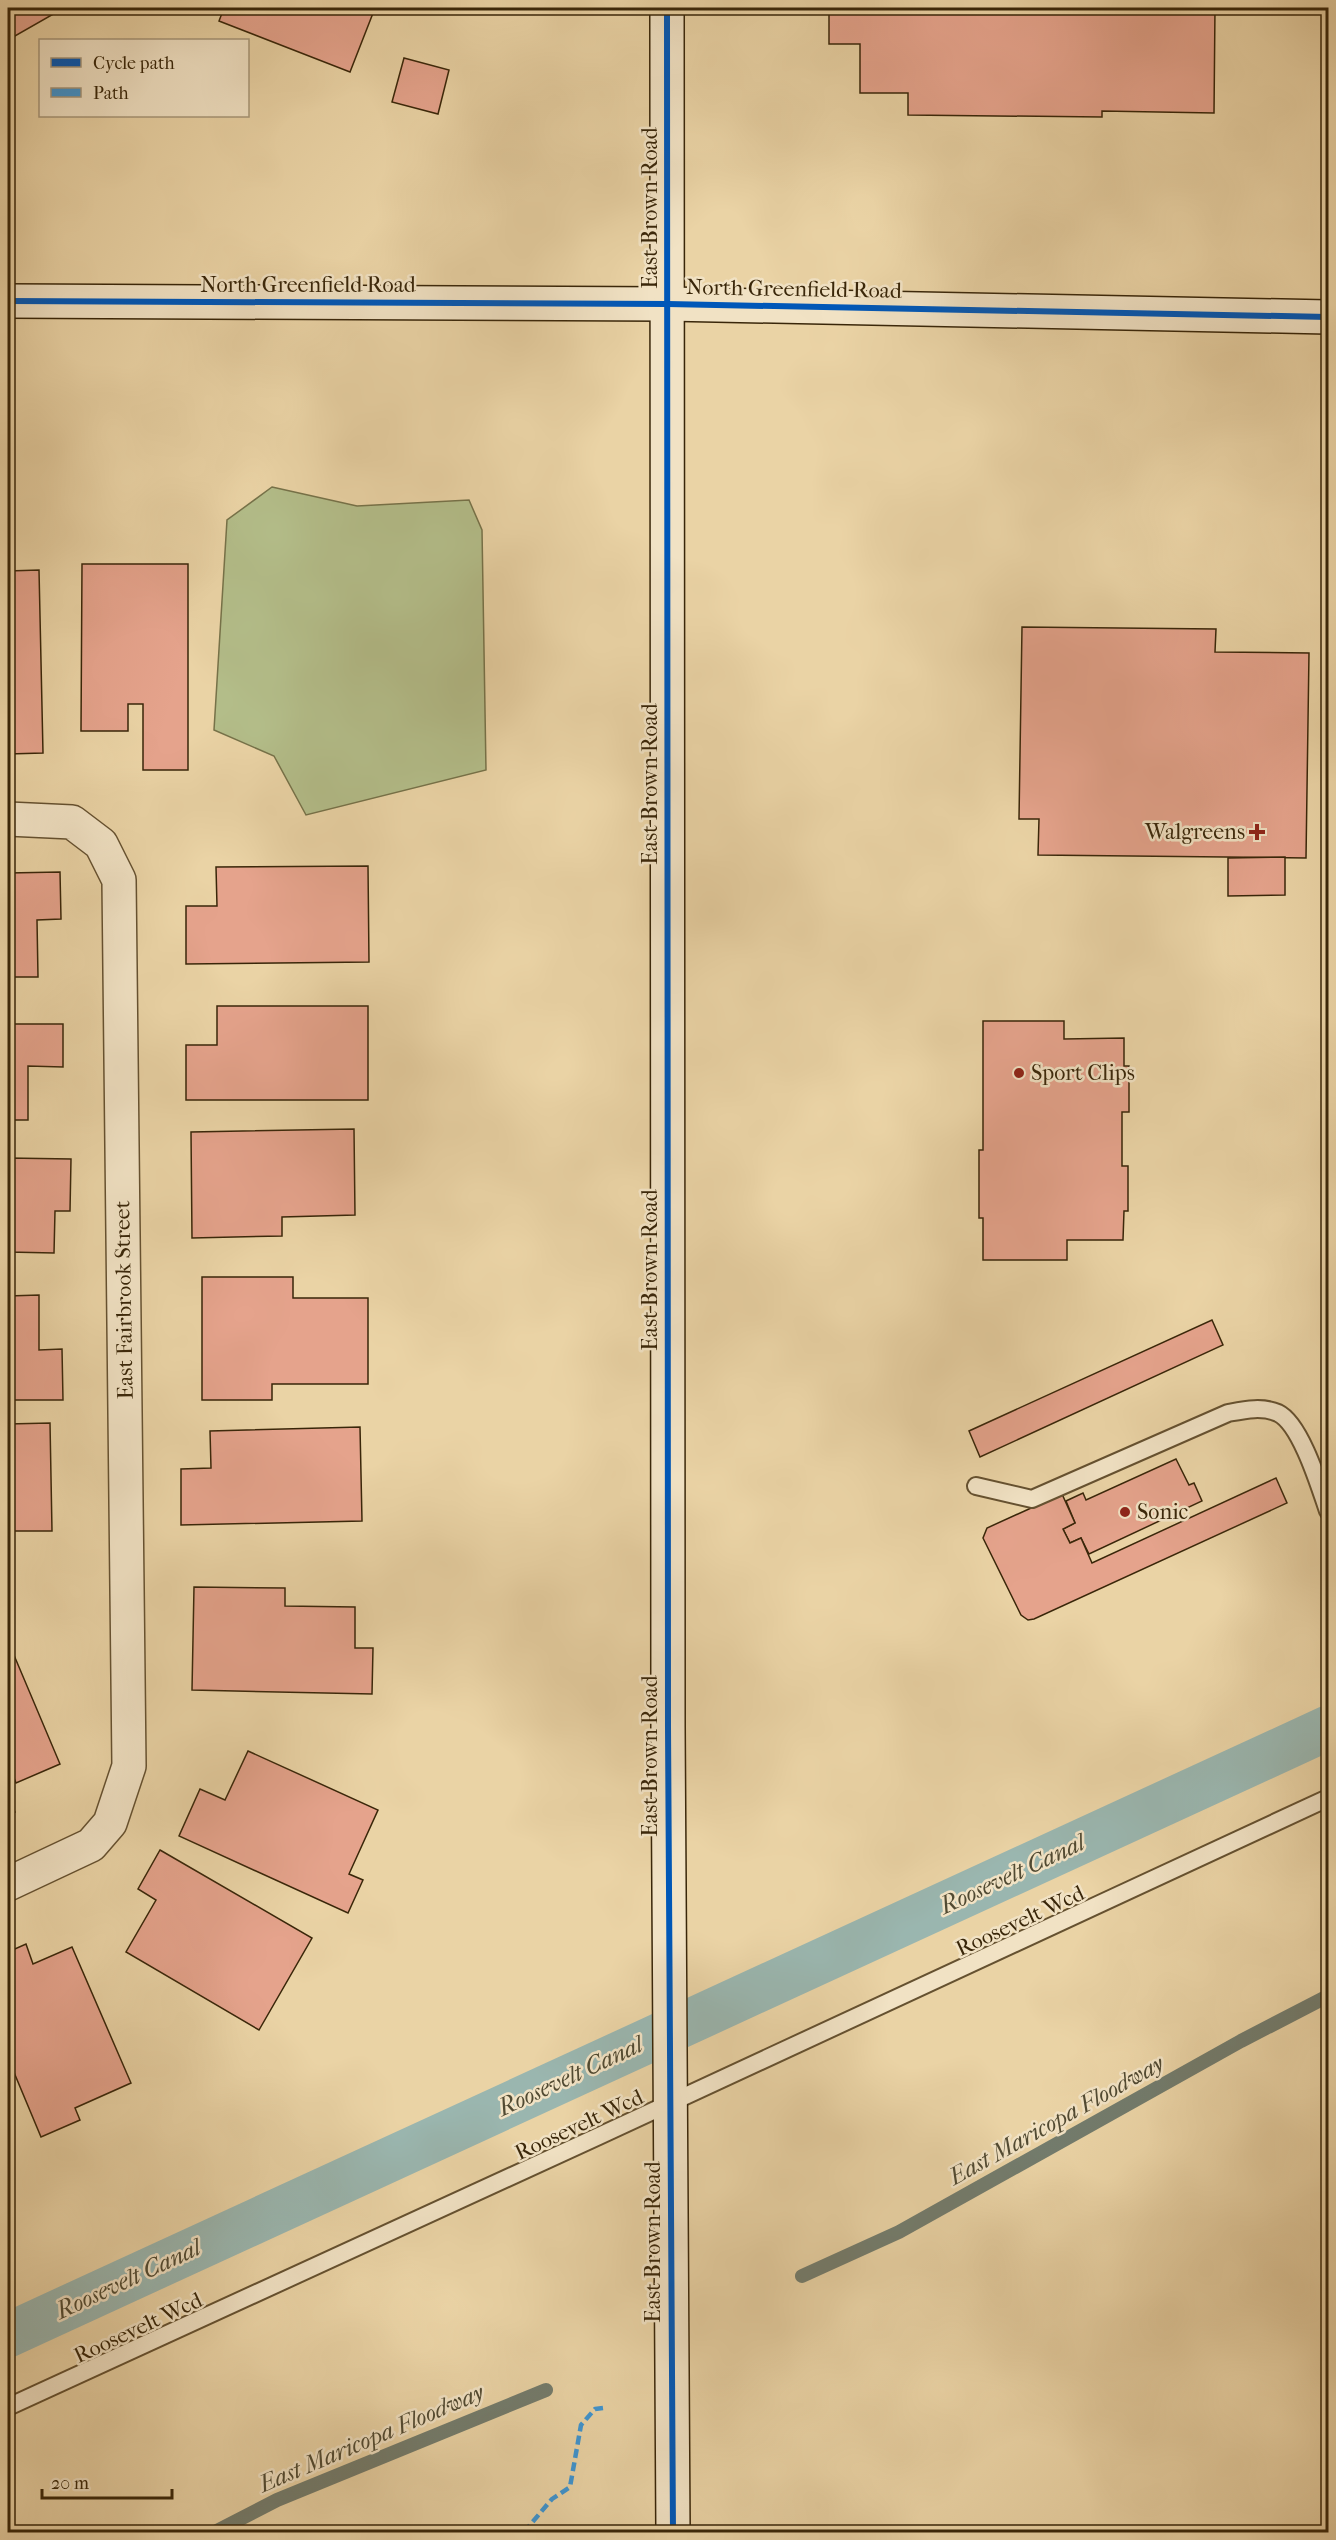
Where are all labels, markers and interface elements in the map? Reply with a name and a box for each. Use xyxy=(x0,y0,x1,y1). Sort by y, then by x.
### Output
legend xyxy=(39,39,249,117)
text: Cycle path xyxy=(93,53,174,74)
text: Path xyxy=(93,83,129,104)
street label: East Brown Road xyxy=(637,126,663,289)
street label: North Greenfield Road xyxy=(200,272,417,298)
street label: North Greenfield Road xyxy=(686,274,903,304)
street label: East Brown Road xyxy=(637,702,663,865)
place label: Walgreens xyxy=(1144,819,1245,845)
marker: Walgreens xyxy=(1250,825,1264,839)
place label: Sport Clips xyxy=(1031,1060,1135,1086)
marker: Sport Clips xyxy=(1012,1066,1026,1080)
street label: East Brown Road xyxy=(637,1188,663,1351)
street label: East Fairbrook Street xyxy=(109,1200,139,1400)
place label: Sonic xyxy=(1137,1499,1188,1525)
marker: Sonic xyxy=(1118,1505,1132,1519)
street label: East Brown Road xyxy=(637,1674,663,1837)
water label: Roosevelt Canal xyxy=(933,1827,1092,1921)
street label: Roosevelt Wcd xyxy=(952,1880,1089,1962)
water label: Roosevelt Canal xyxy=(491,2029,650,2123)
water label: East Maricopa Floodway xyxy=(942,2049,1169,2192)
street label: Roosevelt Wcd xyxy=(511,2084,648,2166)
street label: East Brown Road xyxy=(640,2160,666,2323)
water label: Roosevelt Canal xyxy=(49,2232,208,2326)
street label: Roosevelt Wcd xyxy=(70,2287,207,2369)
water label: East Maricopa Floodway xyxy=(253,2377,489,2499)
scale bar xyxy=(42,2462,172,2500)
text: 20 m xyxy=(51,2473,89,2494)

